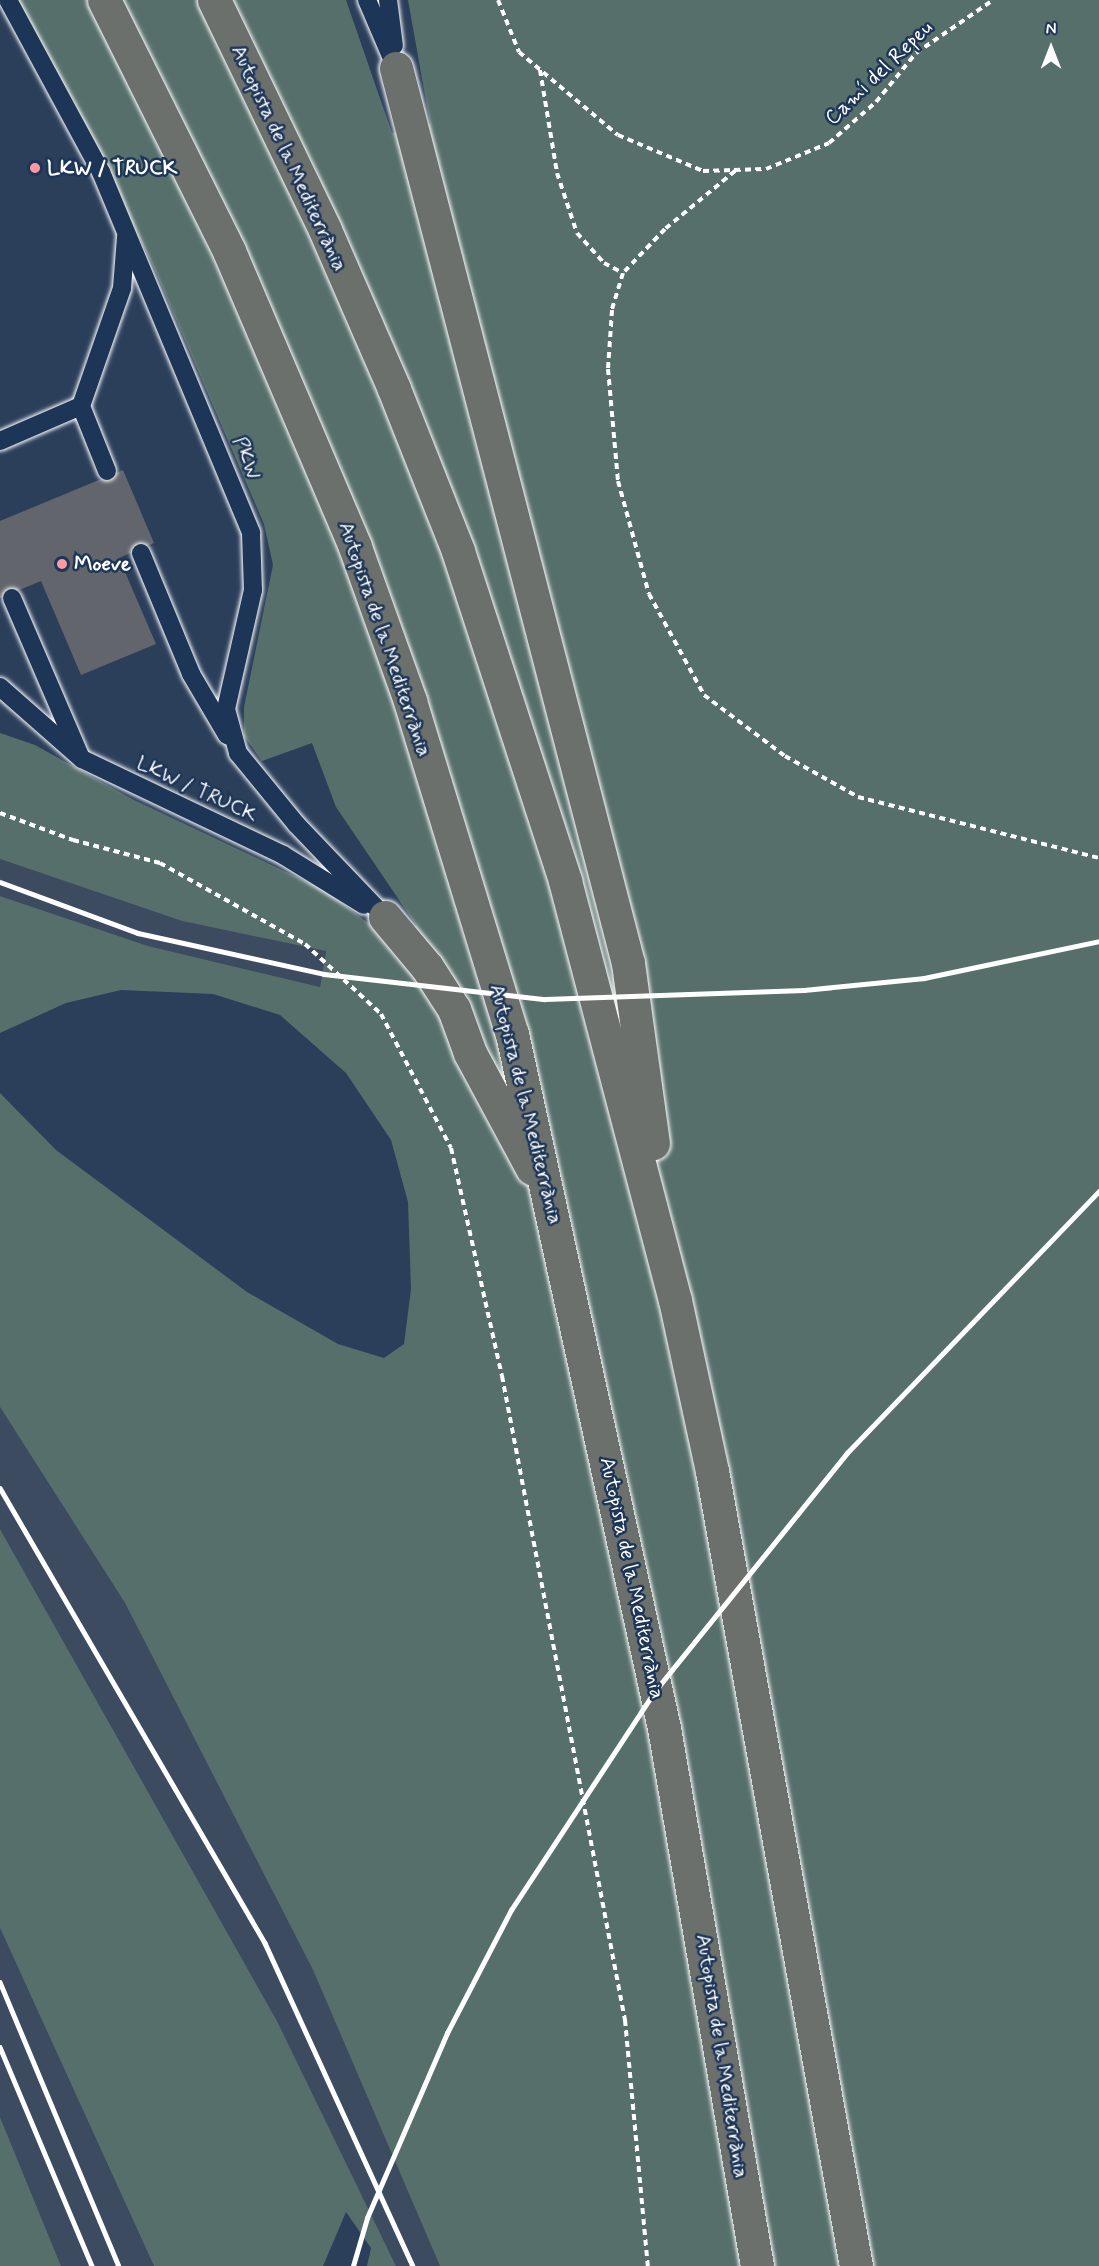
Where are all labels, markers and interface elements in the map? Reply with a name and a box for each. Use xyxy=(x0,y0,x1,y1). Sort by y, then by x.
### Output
street label: Camí del Repeu xyxy=(820,15,938,131)
north arrow xyxy=(1021,18,1081,78)
text: N xyxy=(1046,19,1056,40)
street label: Autopista de la Mediterrània xyxy=(225,40,353,276)
place label: LKW / TRUCK xyxy=(47,155,177,181)
marker: LKW / TRUCK xyxy=(28,161,42,175)
street label: PKW xyxy=(227,433,267,483)
street label: Autopista de la Mediterrània xyxy=(333,517,437,761)
place label: Moeve xyxy=(74,551,131,577)
marker: Moeve xyxy=(55,557,69,571)
street label: LKW / TRUCK xyxy=(133,750,261,828)
street label: Autopista de la Mediterrània xyxy=(484,980,568,1228)
street label: Autopista de la Mediterrània xyxy=(594,1454,670,1702)
street label: Autopista de la Mediterrània xyxy=(690,1931,754,2181)

